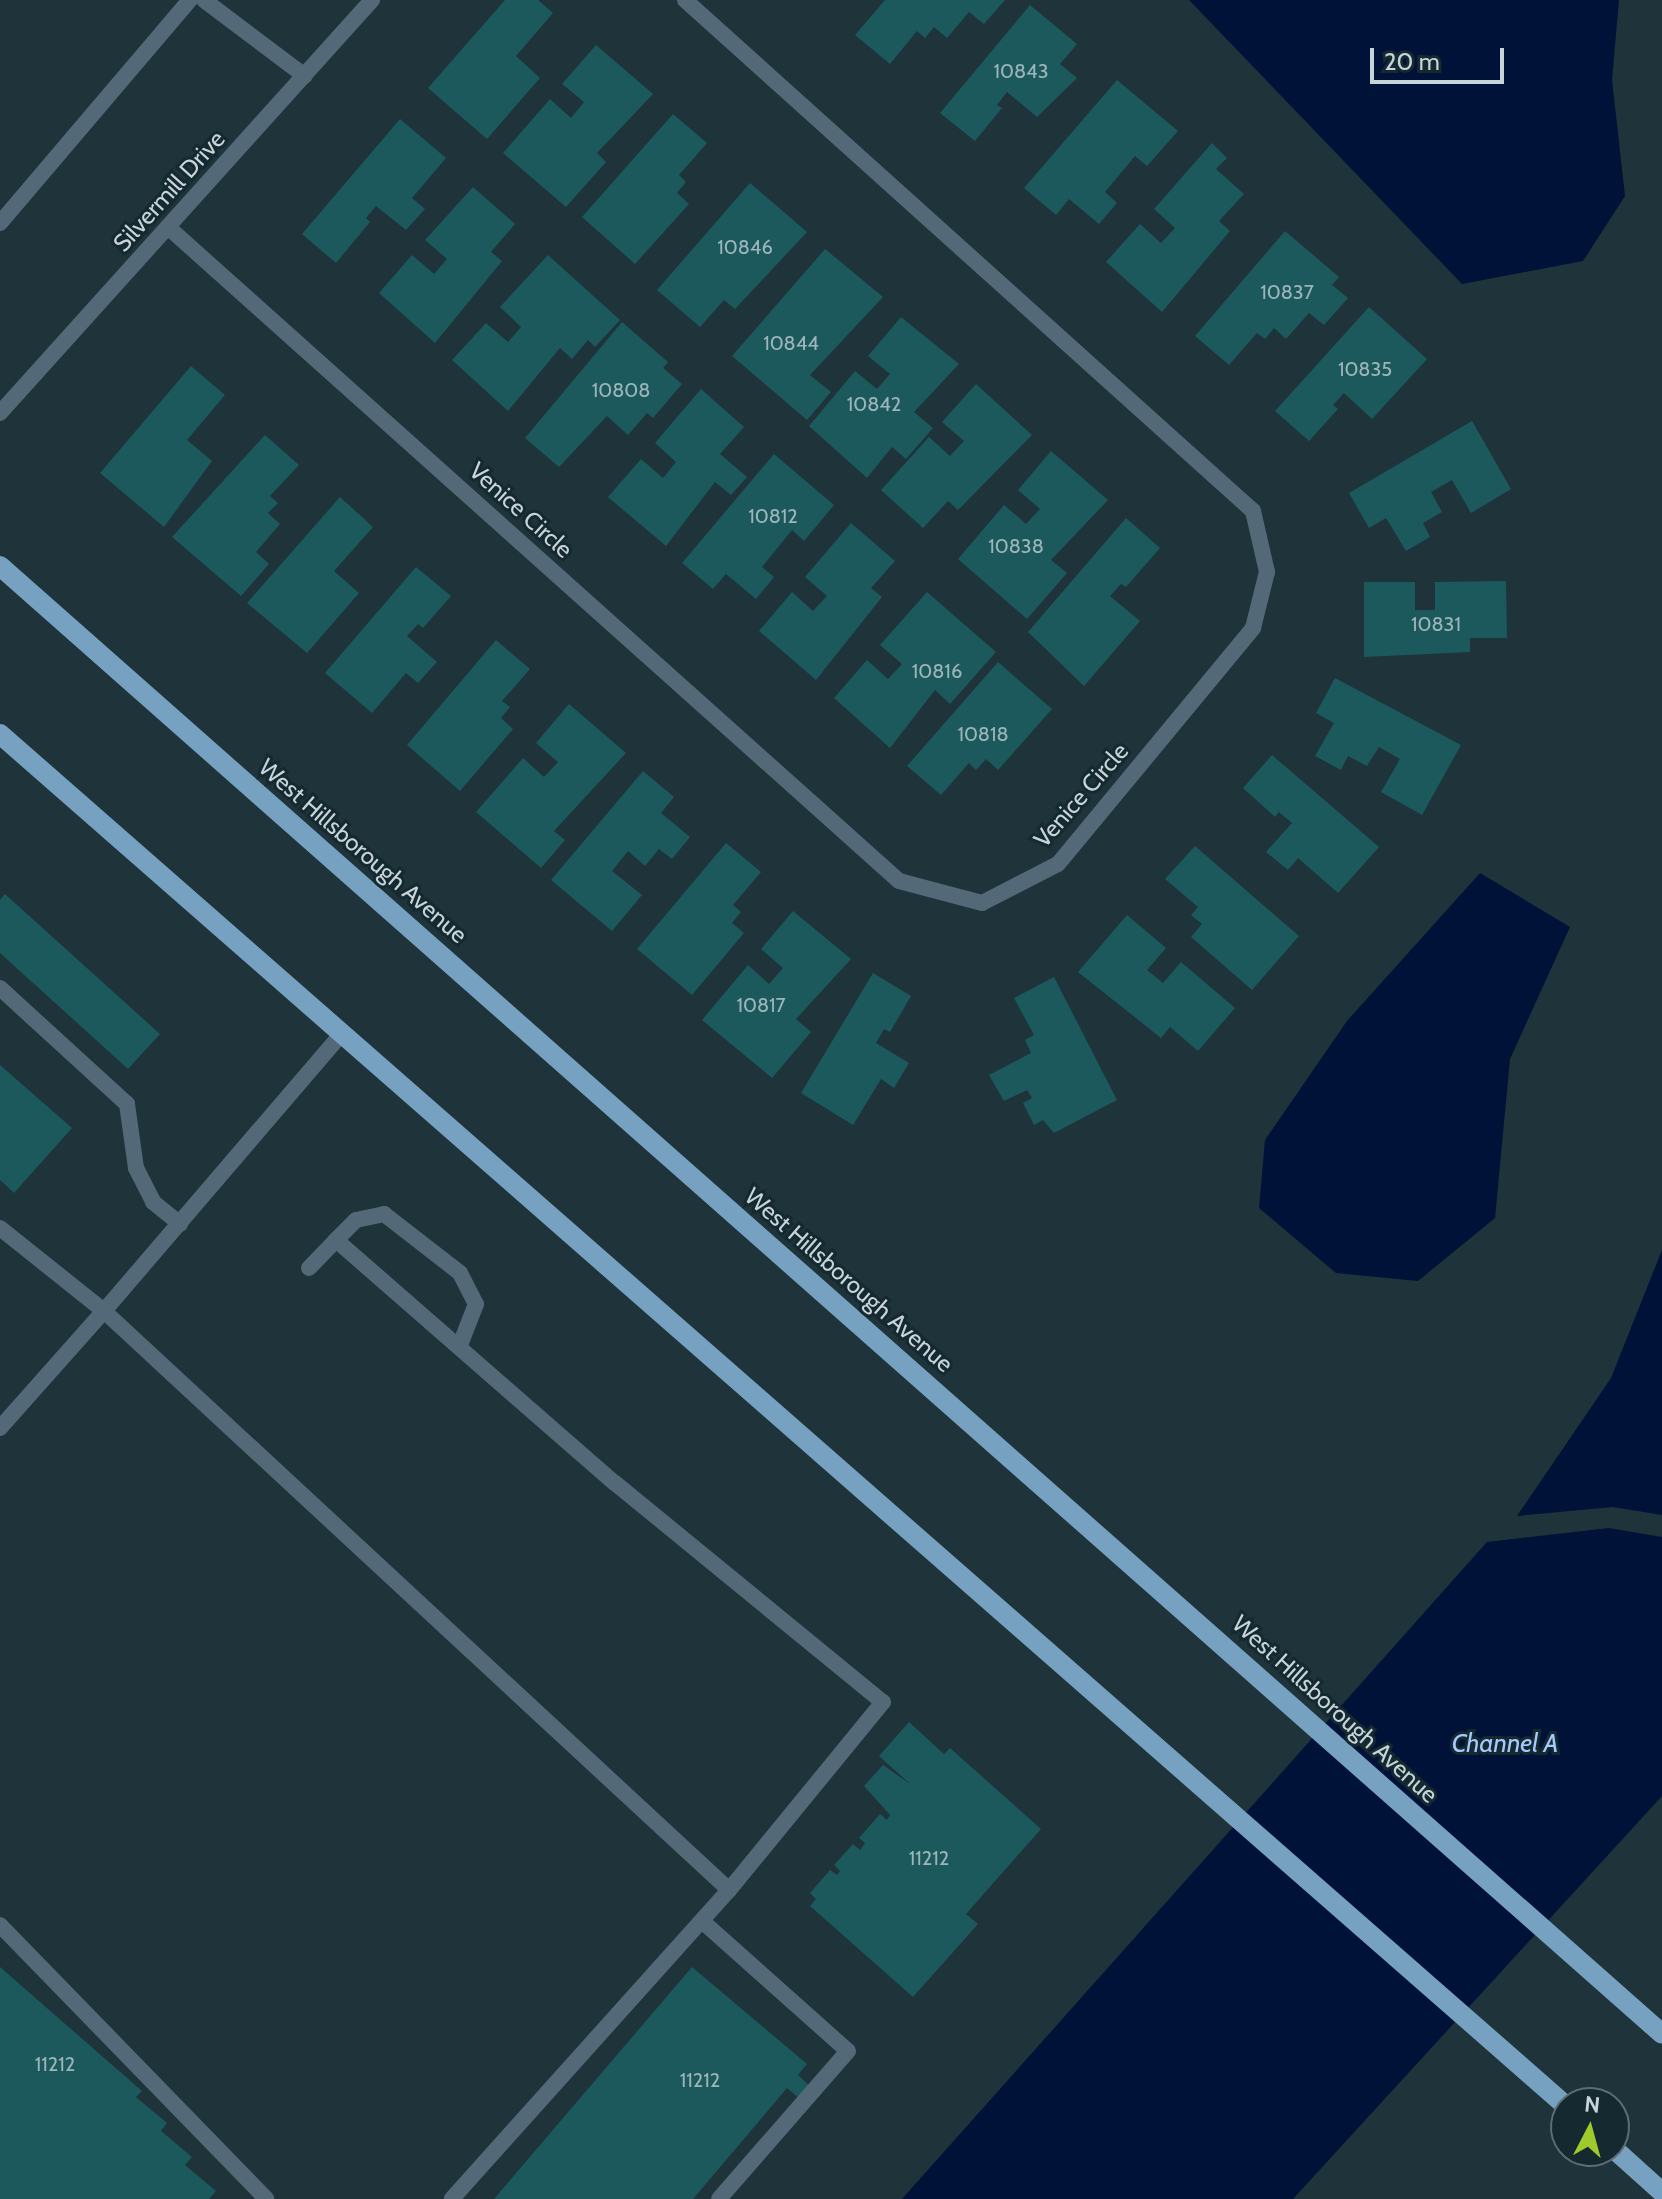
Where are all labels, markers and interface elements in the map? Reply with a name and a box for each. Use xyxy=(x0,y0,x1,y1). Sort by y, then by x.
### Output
scale bar xyxy=(1374,32,1508,82)
text: 20 m xyxy=(1384,47,1440,76)
house number: 10843 xyxy=(994,59,1048,83)
street label: Silvermill Drive xyxy=(107,125,231,257)
house number: 10846 xyxy=(717,235,773,259)
house number: 10837 xyxy=(1260,280,1314,304)
house number: 10844 xyxy=(763,331,819,355)
house number: 10835 xyxy=(1338,357,1392,381)
house number: 10808 xyxy=(592,378,650,402)
house number: 10842 xyxy=(847,392,901,416)
street label: Venice Circle xyxy=(463,456,579,564)
house number: 10812 xyxy=(748,504,798,528)
house number: 10838 xyxy=(988,534,1044,558)
house number: 10831 xyxy=(1411,612,1461,636)
house number: 10816 xyxy=(912,659,962,683)
house number: 10818 xyxy=(957,722,1009,746)
street label: Venice Circle xyxy=(1028,737,1134,853)
street label: West Hillsborough Avenue xyxy=(253,753,473,949)
house number: 10817 xyxy=(736,993,786,1017)
street label: West Hillsborough Avenue xyxy=(739,1182,959,1378)
street label: West Hillsborough Avenue xyxy=(1226,1609,1444,1809)
water label: Channel A xyxy=(1452,1728,1558,1760)
house number: 11212 xyxy=(909,1846,949,1870)
house number: 11212 xyxy=(35,2052,75,2076)
house number: 11212 xyxy=(680,2068,720,2092)
north arrow xyxy=(1550,2087,1630,2167)
text: N xyxy=(1583,2090,1602,2119)

